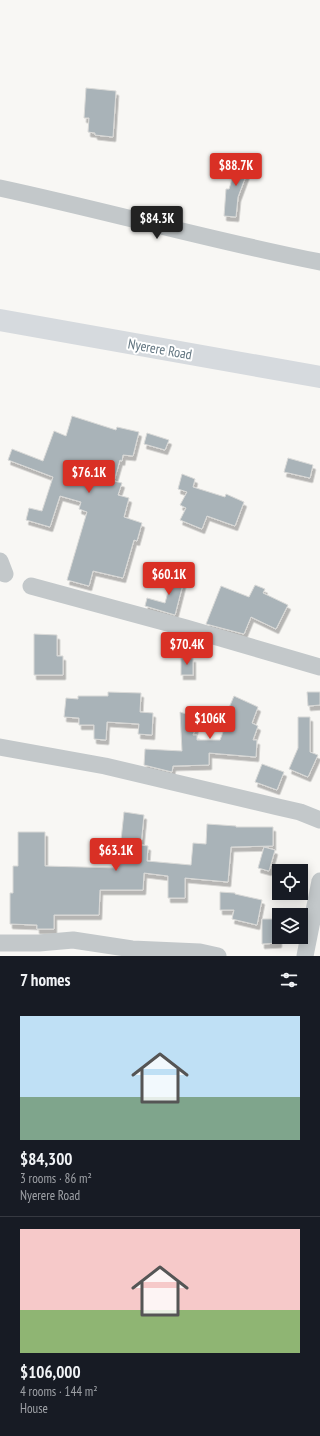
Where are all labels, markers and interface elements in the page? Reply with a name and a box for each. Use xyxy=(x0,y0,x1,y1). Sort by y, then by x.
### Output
pin: $88.7K xyxy=(203,153,269,187)
text: $88.7K xyxy=(219,157,253,174)
pin: $84.3K xyxy=(124,206,190,240)
text: $84.3K xyxy=(140,210,174,227)
street label: Nyerere Road xyxy=(127,335,193,363)
pin: $76.1K xyxy=(56,460,122,494)
text: $76.1K xyxy=(72,464,106,481)
pin: $60.1K xyxy=(136,562,202,596)
text: $60.1K xyxy=(152,566,186,583)
pin: $70.4K xyxy=(154,632,220,666)
text: $70.4K xyxy=(170,636,204,653)
pin: $106K xyxy=(182,706,238,740)
text: $106K xyxy=(194,710,226,727)
pin: $63.1K xyxy=(83,838,149,872)
text: $63.1K xyxy=(99,842,133,859)
map controls xyxy=(272,864,308,944)
button: locate xyxy=(272,864,308,900)
button: layers xyxy=(272,908,308,944)
text: 7 homes xyxy=(20,969,71,991)
icon: filters xyxy=(278,969,300,991)
icon: home xyxy=(124,1042,196,1114)
text: $84,300 xyxy=(20,1148,72,1170)
text: 3 rooms · 86 m² xyxy=(20,1170,92,1187)
text: Nyerere Road xyxy=(20,1187,80,1204)
icon: home xyxy=(124,1255,196,1327)
text: $106,000 xyxy=(20,1361,81,1383)
text: 4 rooms · 144 m² xyxy=(20,1383,98,1400)
text: House xyxy=(20,1400,48,1417)

